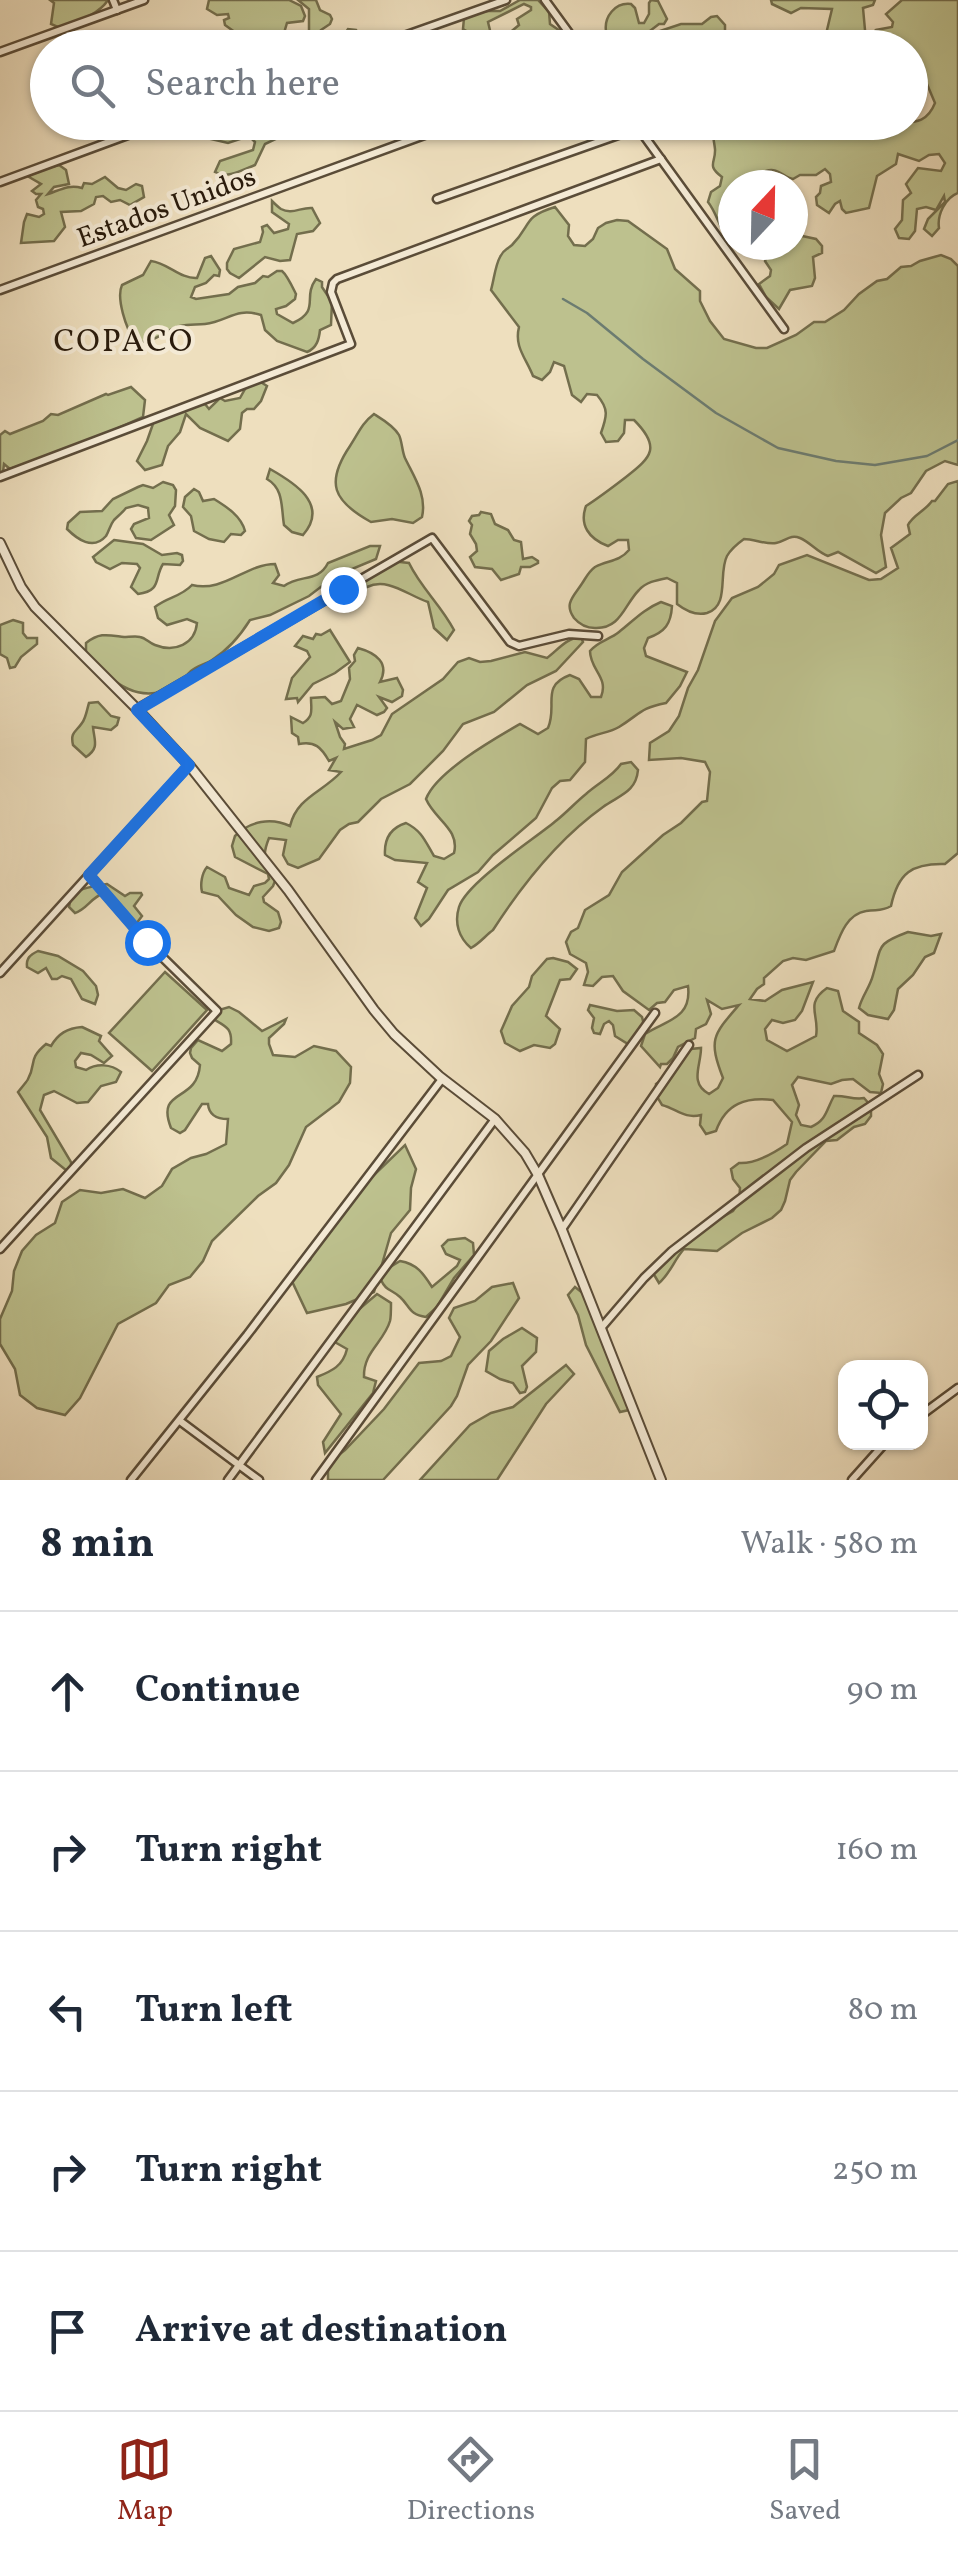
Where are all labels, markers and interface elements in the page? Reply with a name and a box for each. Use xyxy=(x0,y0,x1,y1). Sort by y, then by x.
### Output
search box xyxy=(30,30,928,140)
icon: search xyxy=(65,58,120,113)
text: Search here xyxy=(145,59,340,112)
street label: Estados Unidos xyxy=(72,158,262,259)
north arrow xyxy=(718,170,808,260)
district label: COPACO xyxy=(53,321,195,365)
route end xyxy=(321,567,367,613)
route start xyxy=(125,920,171,966)
map controls xyxy=(838,1360,928,1450)
button: locate xyxy=(838,1360,928,1450)
text: 8 min xyxy=(40,1516,154,1575)
text: Walk · 580 m xyxy=(741,1523,918,1567)
icon: ahead xyxy=(40,1664,95,1719)
text: Continue xyxy=(135,1665,300,1718)
text: 90 m xyxy=(847,1669,918,1713)
icon: right xyxy=(40,1824,95,1879)
text: Turn right xyxy=(135,1825,322,1878)
text: 160 m xyxy=(835,1829,918,1873)
icon: left xyxy=(40,1984,95,2039)
text: Turn left xyxy=(135,1985,292,2038)
text: 80 m xyxy=(848,1989,918,2033)
icon: right xyxy=(40,2144,95,2199)
text: Turn right xyxy=(135,2145,322,2198)
text: 250 m xyxy=(832,2149,918,2193)
icon: arrive xyxy=(40,2304,95,2359)
text: Arrive at destination xyxy=(135,2305,508,2358)
tab: Map xyxy=(117,2432,173,2531)
tab: Directions xyxy=(407,2432,535,2531)
tab: Saved xyxy=(769,2432,841,2531)

